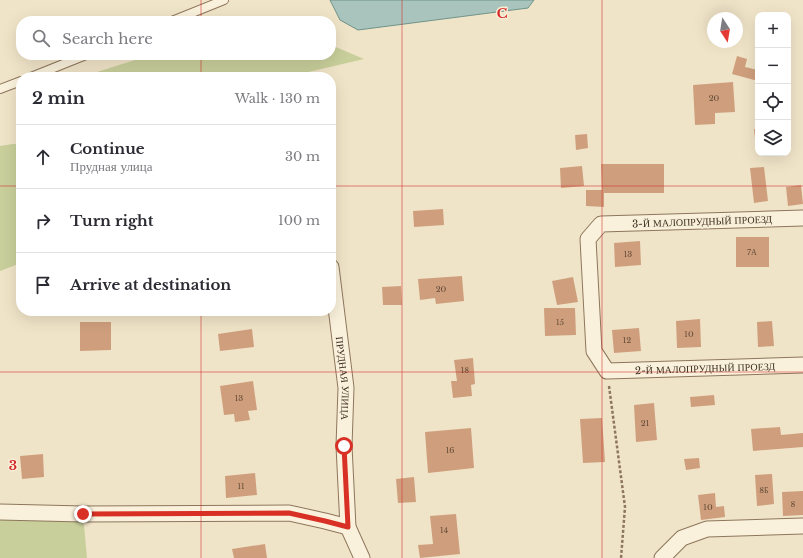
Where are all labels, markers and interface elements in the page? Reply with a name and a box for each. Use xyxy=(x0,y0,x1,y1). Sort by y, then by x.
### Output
text: C xyxy=(497,5,508,22)
north arrow xyxy=(707,12,743,48)
map controls xyxy=(755,12,791,156)
button: + xyxy=(755,12,791,48)
search box xyxy=(16,16,336,60)
icon: search xyxy=(30,27,52,49)
text: Search here xyxy=(62,29,153,48)
button: − xyxy=(755,48,791,84)
button: locate xyxy=(755,84,791,120)
text: 2 min xyxy=(32,88,85,109)
text: Walk · 130 m xyxy=(235,90,320,107)
house number: 20 xyxy=(709,93,720,103)
button: layers xyxy=(755,120,791,156)
text: Continue xyxy=(70,139,145,158)
icon: ahead xyxy=(32,146,54,168)
text: 30 m xyxy=(285,148,320,165)
text: Прудная улица xyxy=(70,158,153,175)
icon: right xyxy=(32,210,54,232)
text: Turn right xyxy=(70,211,153,230)
text: 100 m xyxy=(278,212,320,229)
street label: 3-Й МАЛОПРУДНЫЙ ПРОЕЗД xyxy=(632,213,772,230)
house number: 7А xyxy=(747,247,757,257)
house number: 13 xyxy=(624,249,632,259)
icon: arrive xyxy=(32,274,54,296)
text: Arrive at destination xyxy=(70,275,231,294)
house number: 20 xyxy=(436,284,447,294)
house number: 15 xyxy=(556,317,565,327)
house number: 10 xyxy=(684,329,694,339)
house number: 12 xyxy=(623,335,631,345)
street label: ПРУДНАЯ УЛИЦА xyxy=(333,336,352,421)
street label: 2-Й МАЛОПРУДНЫЙ ПРОЕЗД xyxy=(635,360,775,377)
house number: 18 xyxy=(461,365,469,375)
house number: 13 xyxy=(235,393,243,403)
house number: 21 xyxy=(641,418,650,428)
route start xyxy=(335,437,353,455)
house number: 16 xyxy=(446,445,454,455)
text: 3 xyxy=(9,457,17,474)
house number: 11 xyxy=(237,481,245,491)
house number: 8Б xyxy=(759,485,769,495)
house number: 8 xyxy=(791,499,796,509)
house number: 10 xyxy=(703,502,713,512)
route end xyxy=(74,505,92,523)
house number: 14 xyxy=(440,525,448,535)

